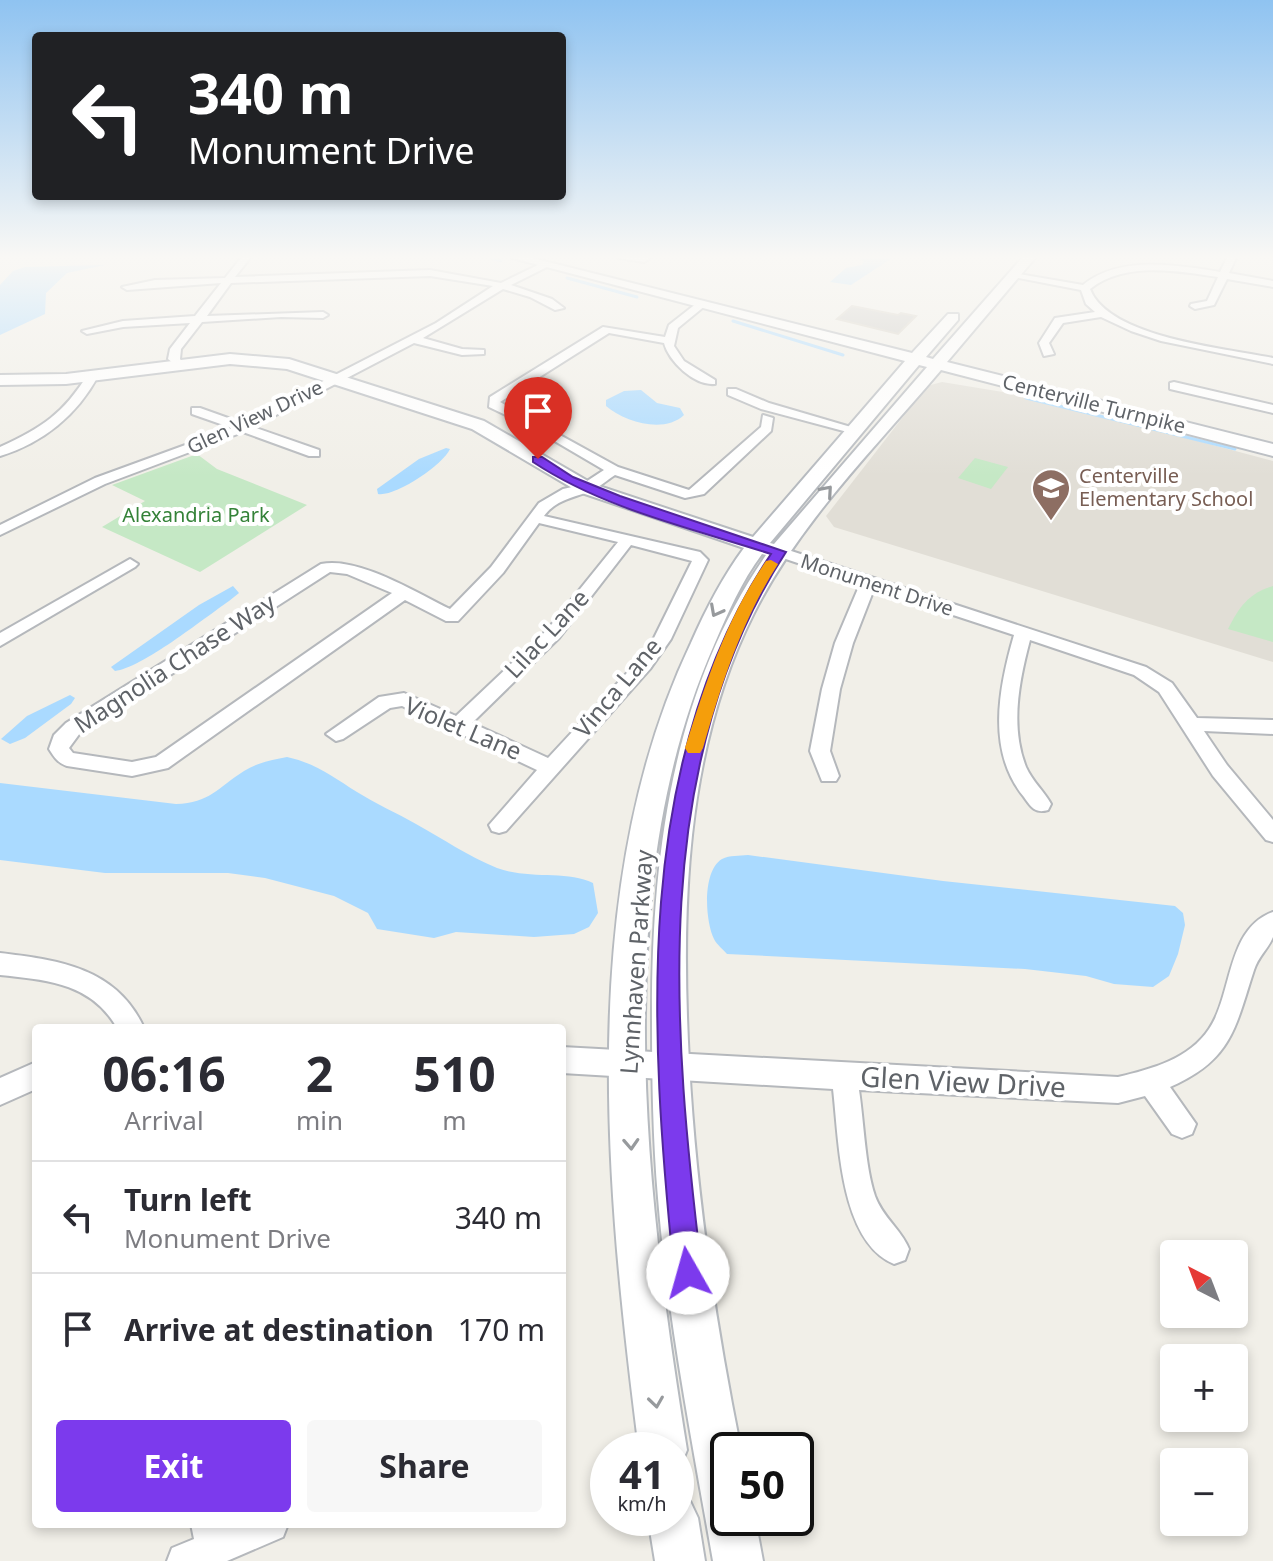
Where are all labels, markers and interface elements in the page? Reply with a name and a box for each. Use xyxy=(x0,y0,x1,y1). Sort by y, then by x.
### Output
text: 340 m xyxy=(188,54,353,130)
icon: left xyxy=(56,64,160,168)
text: Monument Drive xyxy=(188,126,475,175)
street label: Centerville Turnpike xyxy=(1000,368,1188,439)
street label: Glen View Drive xyxy=(182,373,327,460)
pin xyxy=(504,377,572,459)
icon: arrive xyxy=(516,389,560,433)
place label: Centerville Elementary School xyxy=(1079,462,1253,512)
school or university icon: Centerville Elementary School xyxy=(1030,467,1072,522)
one-way arrow xyxy=(817,486,832,501)
park label: Alexandria Park xyxy=(122,501,270,528)
street label: Monument Drive xyxy=(797,547,957,622)
street label: Lilac Lane xyxy=(496,581,596,685)
street label: Magnolia Chase Way xyxy=(67,585,282,740)
one-way arrow xyxy=(710,603,725,617)
street label: Vinca Lane xyxy=(565,630,668,744)
street label: Violet Lane xyxy=(400,688,527,767)
street label: Lynnhaven Parkway xyxy=(611,848,660,1075)
text: 06:16 xyxy=(102,1041,226,1106)
text: 2 xyxy=(306,1041,333,1106)
text: 510 xyxy=(413,1041,496,1106)
street label: Glen View Drive xyxy=(859,1057,1067,1105)
text: Arrival xyxy=(124,1102,204,1138)
text: min xyxy=(296,1102,343,1138)
text: m xyxy=(442,1102,467,1138)
one-way arrow xyxy=(622,1138,639,1151)
text: Turn left xyxy=(124,1179,252,1220)
icon: left xyxy=(56,1195,100,1239)
text: 340 m xyxy=(455,1197,542,1238)
text: Monument Drive xyxy=(124,1220,331,1256)
position arrow xyxy=(646,1231,730,1315)
north arrow xyxy=(1160,1240,1248,1328)
map controls xyxy=(1160,1240,1248,1536)
icon: arrive xyxy=(56,1307,100,1351)
text: Arrive at destination xyxy=(124,1309,434,1350)
text: 170 m xyxy=(458,1309,545,1350)
button: + xyxy=(1160,1344,1248,1432)
one-way arrow xyxy=(647,1395,664,1409)
button: Exit xyxy=(56,1420,291,1512)
button: Share xyxy=(307,1420,542,1512)
speed limit sign: 50 xyxy=(710,1432,814,1536)
text: 41 xyxy=(619,1446,665,1501)
button: − xyxy=(1160,1448,1248,1536)
text: km/h xyxy=(617,1490,667,1517)

